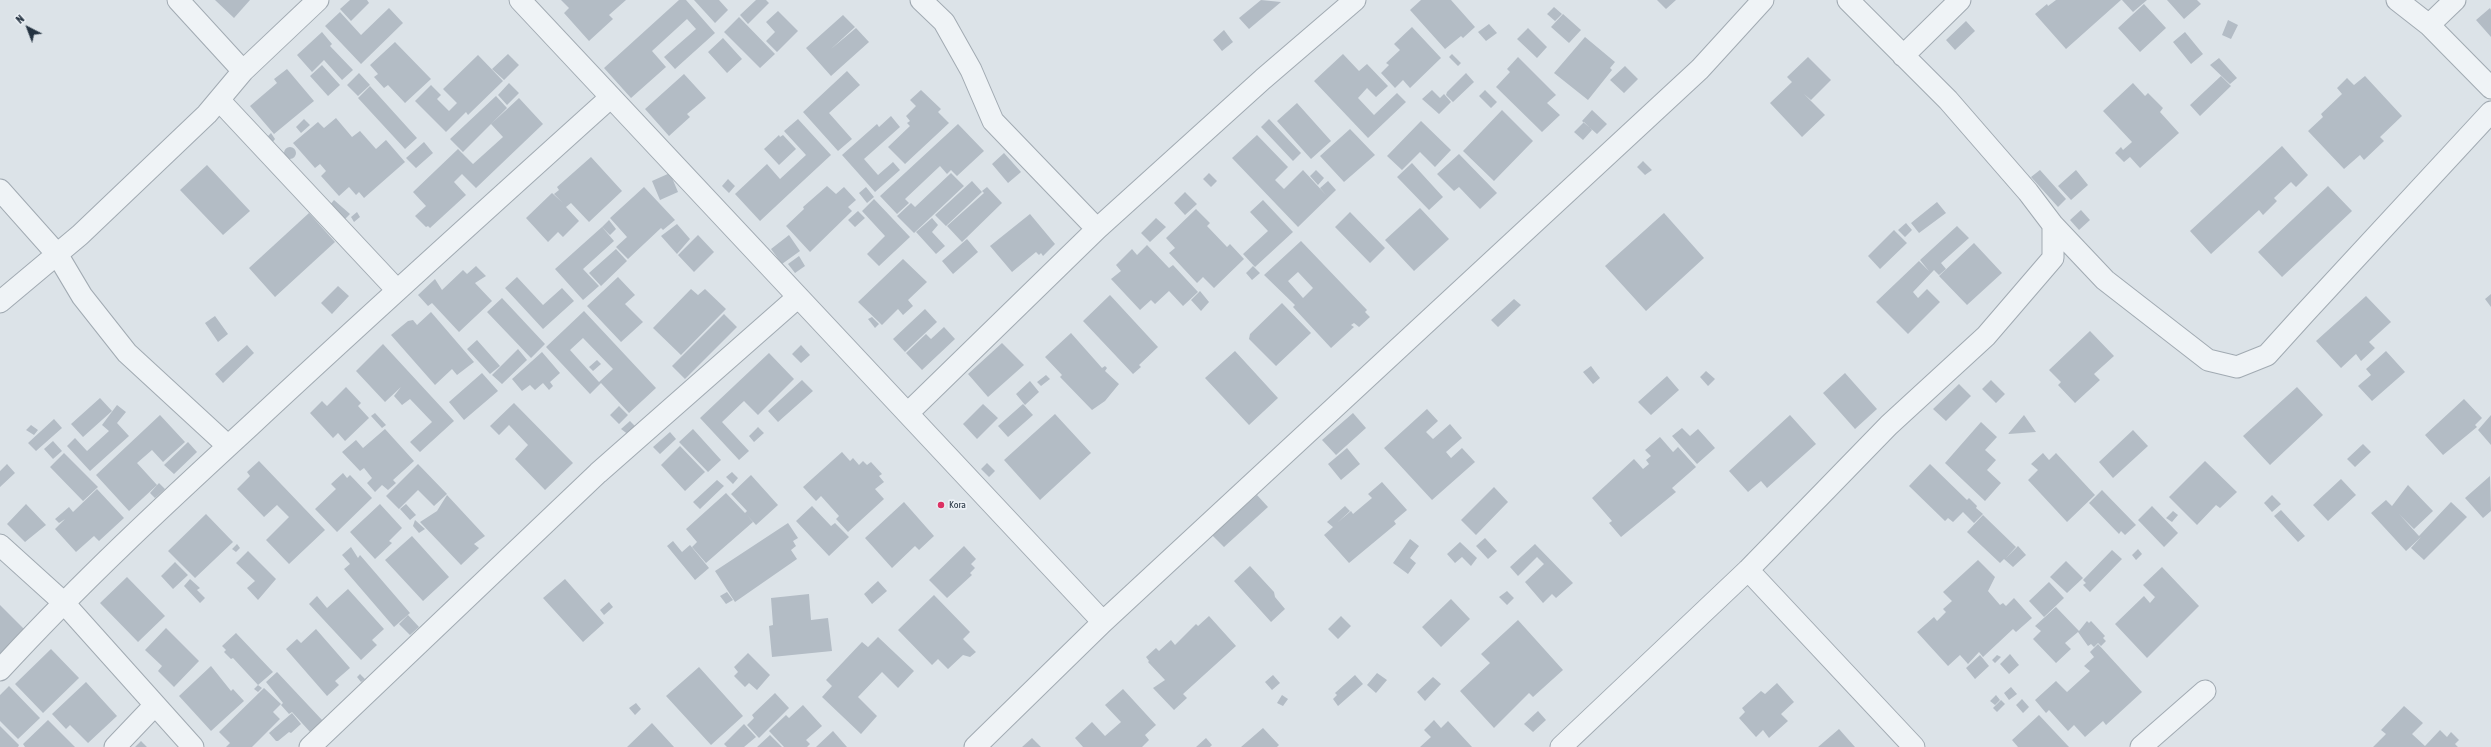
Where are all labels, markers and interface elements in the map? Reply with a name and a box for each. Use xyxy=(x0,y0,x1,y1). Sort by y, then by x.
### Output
north arrow xyxy=(8,8,48,48)
text: N xyxy=(14,12,26,26)
place label: Kora xyxy=(949,499,966,511)
marker: Kora xyxy=(936,500,946,510)

